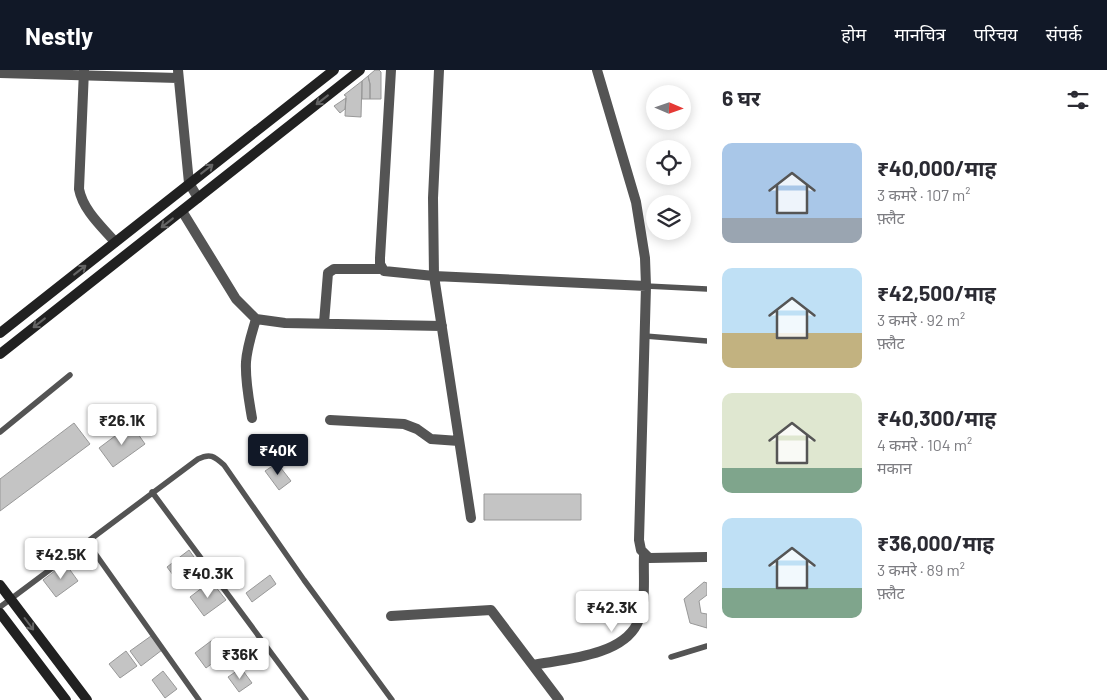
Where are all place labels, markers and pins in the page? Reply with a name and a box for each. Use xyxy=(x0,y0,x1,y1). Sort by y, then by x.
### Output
pin: ₹26.1K xyxy=(81,404,163,446)
pin: ₹40K xyxy=(248,434,308,476)
pin: ₹42.5K xyxy=(20,538,102,580)
pin: ₹40.3K xyxy=(167,556,249,599)
pin: ₹42.3K xyxy=(571,590,653,633)
pin: ₹36K xyxy=(210,638,270,680)

